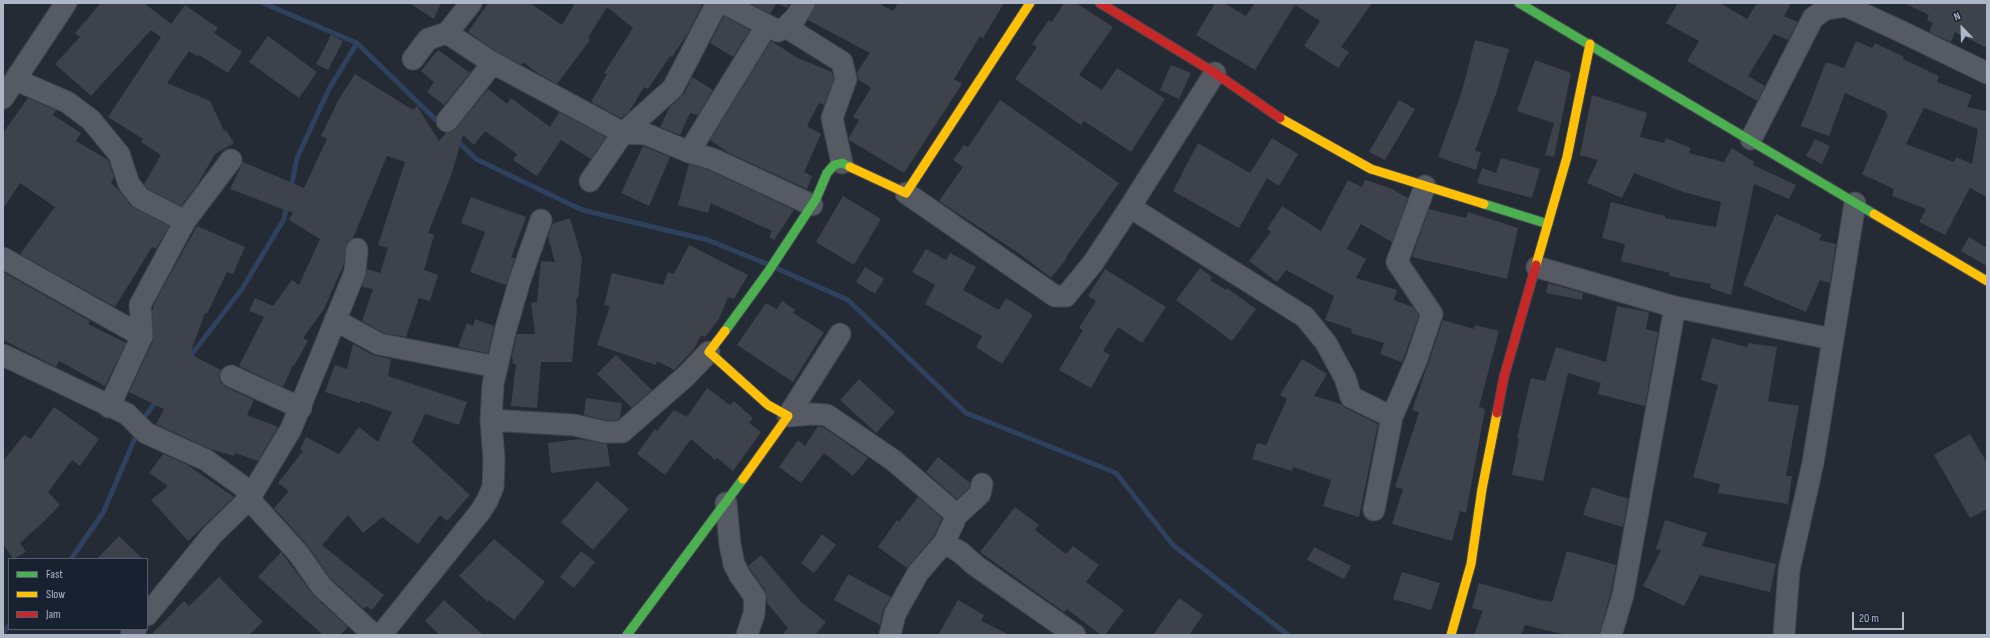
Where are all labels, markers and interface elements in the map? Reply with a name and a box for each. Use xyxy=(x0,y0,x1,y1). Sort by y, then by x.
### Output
north arrow xyxy=(1942,8,1982,48)
text: N xyxy=(1952,9,1962,24)
legend xyxy=(8,558,148,630)
text: Fast xyxy=(46,567,63,582)
text: Slow xyxy=(46,587,65,602)
scale bar xyxy=(1854,604,1906,630)
text: Jam xyxy=(46,607,61,622)
text: 20 m xyxy=(1859,611,1879,626)

